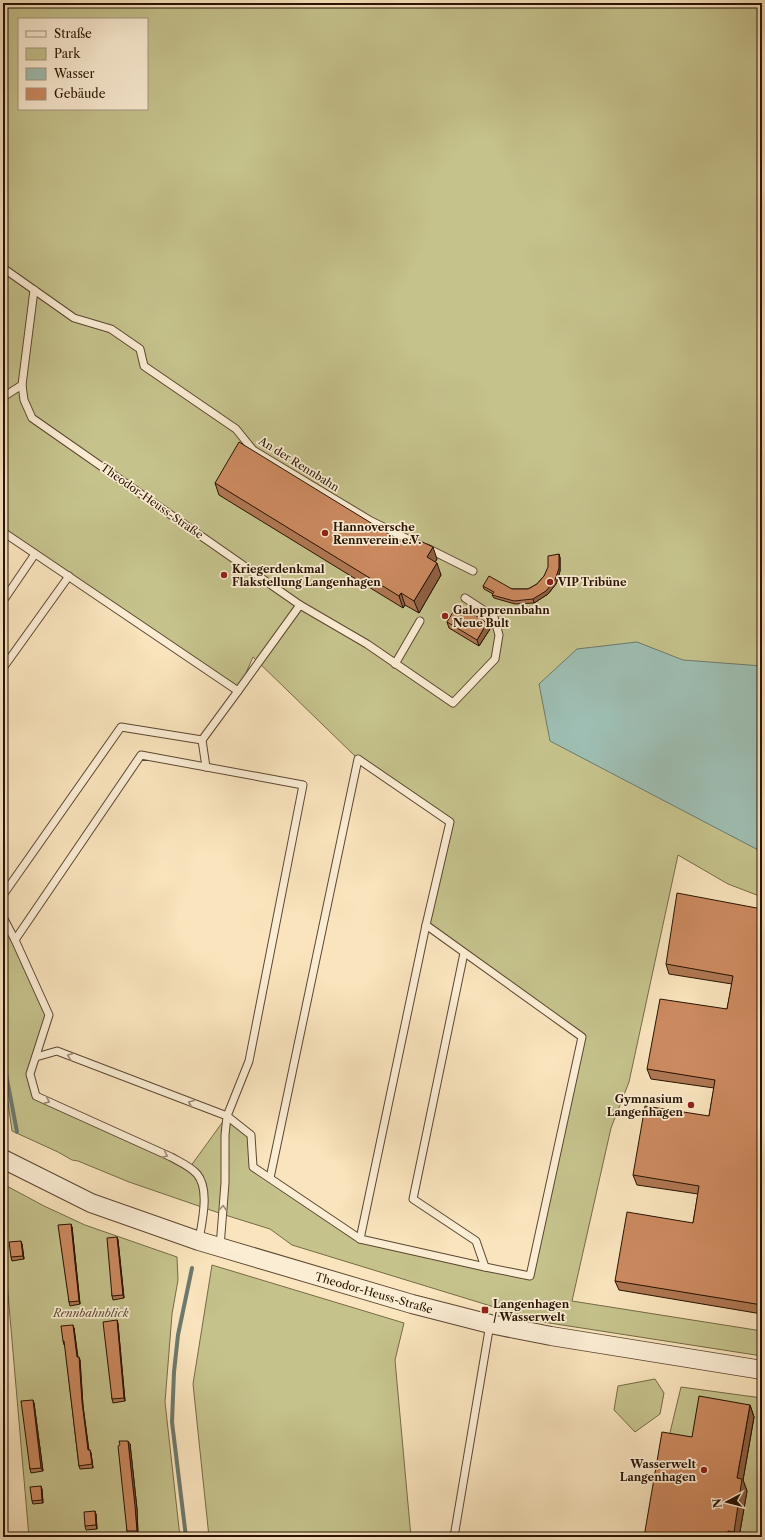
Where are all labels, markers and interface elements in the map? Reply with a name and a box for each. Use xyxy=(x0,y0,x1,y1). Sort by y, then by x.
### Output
legend xyxy=(18,18,148,110)
text: Straße xyxy=(54,26,92,41)
text: Park xyxy=(54,46,81,61)
text: Wasser xyxy=(53,66,95,81)
text: Gebäude xyxy=(54,86,106,101)
street label: An der Rennbahn xyxy=(255,433,342,494)
street label: Theodor-Heuss-Straße xyxy=(98,460,206,542)
place label: Hannoversche Rennverein e.V. xyxy=(333,520,421,547)
marker: Hannoversche Rennverein e.V. xyxy=(320,528,330,538)
place label: Kriegerdenkmal Flakstellung Langenhagen xyxy=(232,562,381,589)
marker: Kriegerdenkmal Flakstellung Langenhagen xyxy=(219,570,229,580)
place label: VIP Tribüne xyxy=(557,575,627,589)
marker: VIP Tribüne xyxy=(545,577,555,587)
place label: Galopprennbahn Neue Bult xyxy=(453,603,550,630)
marker: Galopprennbahn Neue Bult xyxy=(440,611,450,621)
one-way arrow xyxy=(67,1053,74,1061)
place label: Gymnasium Langenhagen xyxy=(607,1092,683,1119)
one-way arrow xyxy=(42,1096,50,1104)
one-way arrow xyxy=(188,1099,195,1107)
marker: Gymnasium Langenhagen xyxy=(686,1100,696,1110)
one-way arrow xyxy=(162,1150,169,1158)
one-way arrow xyxy=(219,1205,228,1211)
street label: Theodor-Heuss-Straße xyxy=(313,1269,435,1317)
place label: Langenhagen / Wasserwelt xyxy=(493,1297,570,1324)
marker: Langenhagen / Wasserwelt xyxy=(480,1305,490,1315)
park label: Rennbahnblick xyxy=(52,1306,129,1320)
place label: Wasserwelt Langenhagen xyxy=(620,1457,697,1484)
marker: Wasserwelt Langenhagen xyxy=(699,1465,709,1475)
north arrow xyxy=(707,1482,747,1522)
text: N xyxy=(709,1497,725,1509)

